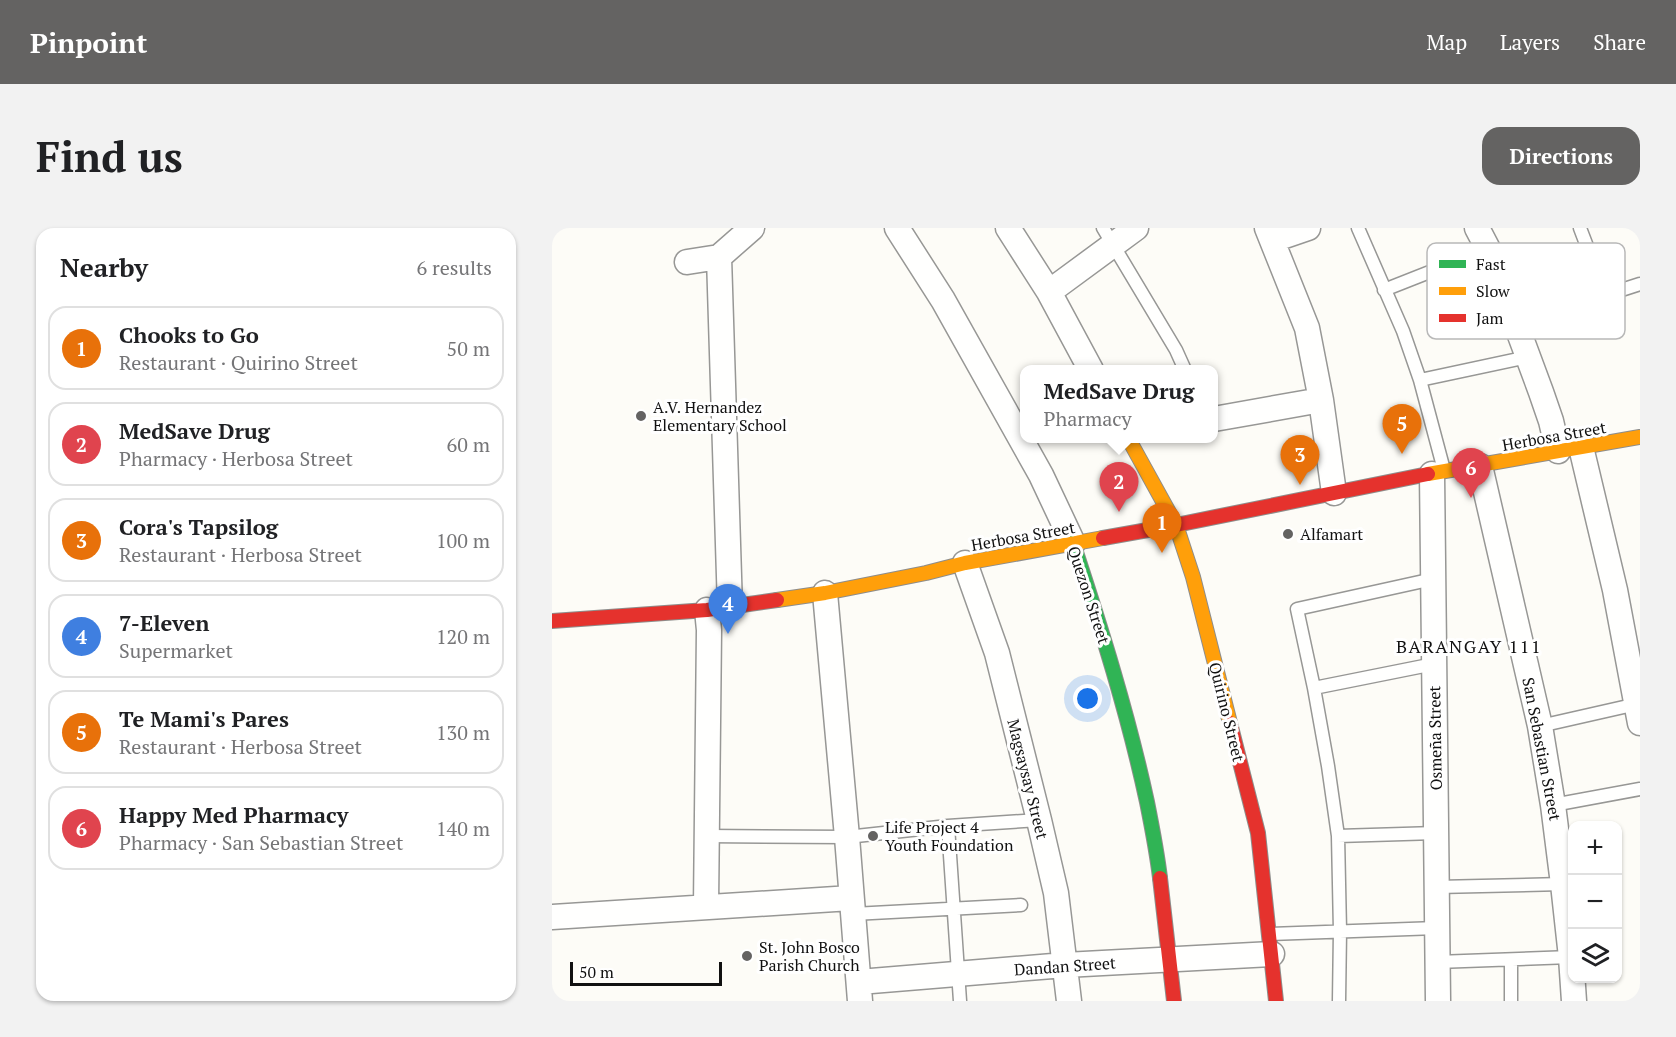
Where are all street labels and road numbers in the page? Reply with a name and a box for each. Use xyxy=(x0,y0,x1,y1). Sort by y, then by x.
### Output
street label: Herbosa Street xyxy=(1500,416,1608,456)
street label: Herbosa Street xyxy=(969,516,1077,556)
street label: Quezon Street xyxy=(1063,543,1115,647)
street label: Quirino Street xyxy=(1204,660,1250,764)
street label: San Sebastian Street xyxy=(1517,676,1567,822)
street label: Osmeña Street xyxy=(1423,685,1447,791)
street label: Magsaysay Street xyxy=(1002,717,1054,841)
street label: Dandan Street xyxy=(1013,951,1117,981)

